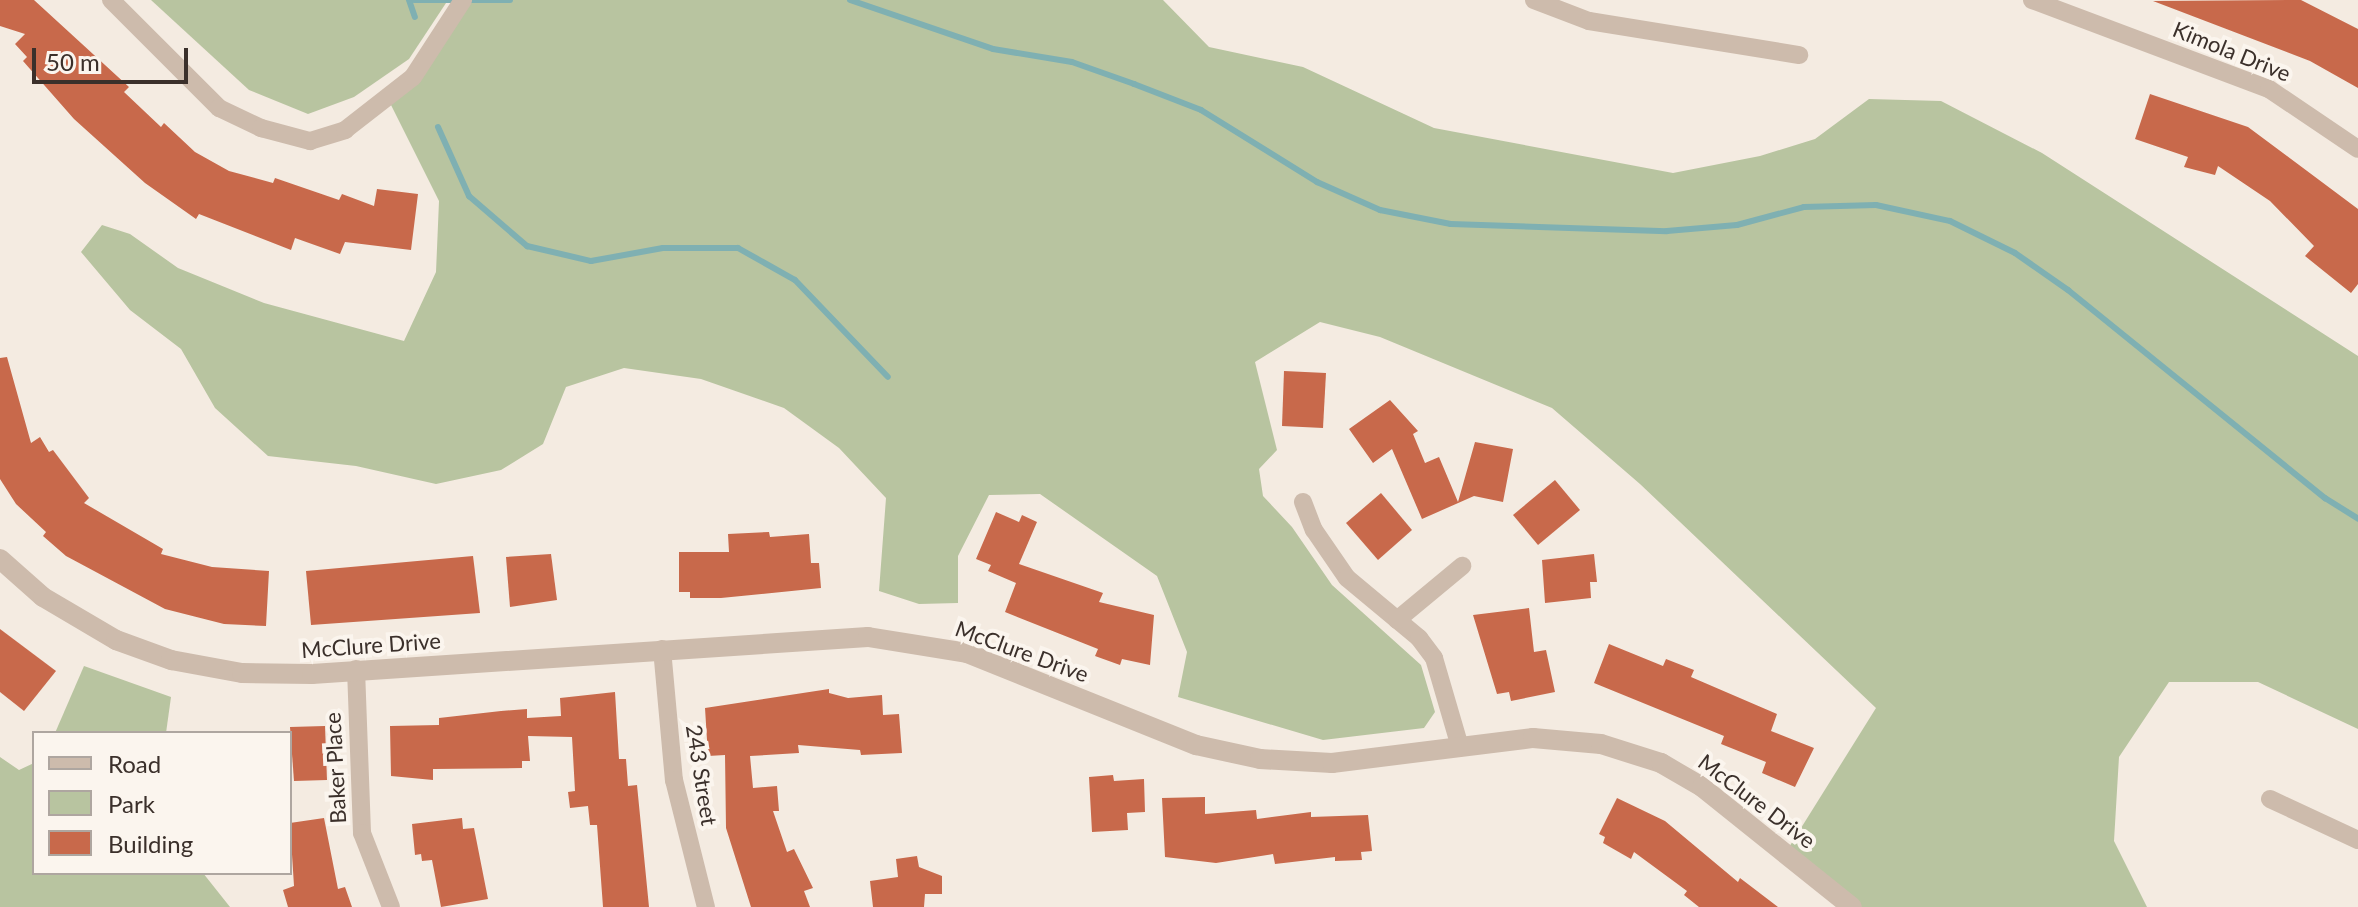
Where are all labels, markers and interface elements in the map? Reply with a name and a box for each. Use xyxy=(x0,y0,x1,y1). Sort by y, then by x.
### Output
street label: Kimola Drive xyxy=(2169,15,2295,87)
scale bar xyxy=(36,32,192,82)
text: 50 m xyxy=(46,47,100,76)
street label: McClure Drive xyxy=(952,615,1092,687)
street label: McClure Drive xyxy=(300,627,442,663)
street label: Baker Place xyxy=(319,711,351,825)
street label: 243 Street xyxy=(681,723,723,827)
legend xyxy=(32,731,292,875)
street label: McClure Drive xyxy=(1693,748,1821,854)
text: Road xyxy=(108,749,161,778)
text: Park xyxy=(108,789,155,818)
text: Building xyxy=(108,829,193,858)

